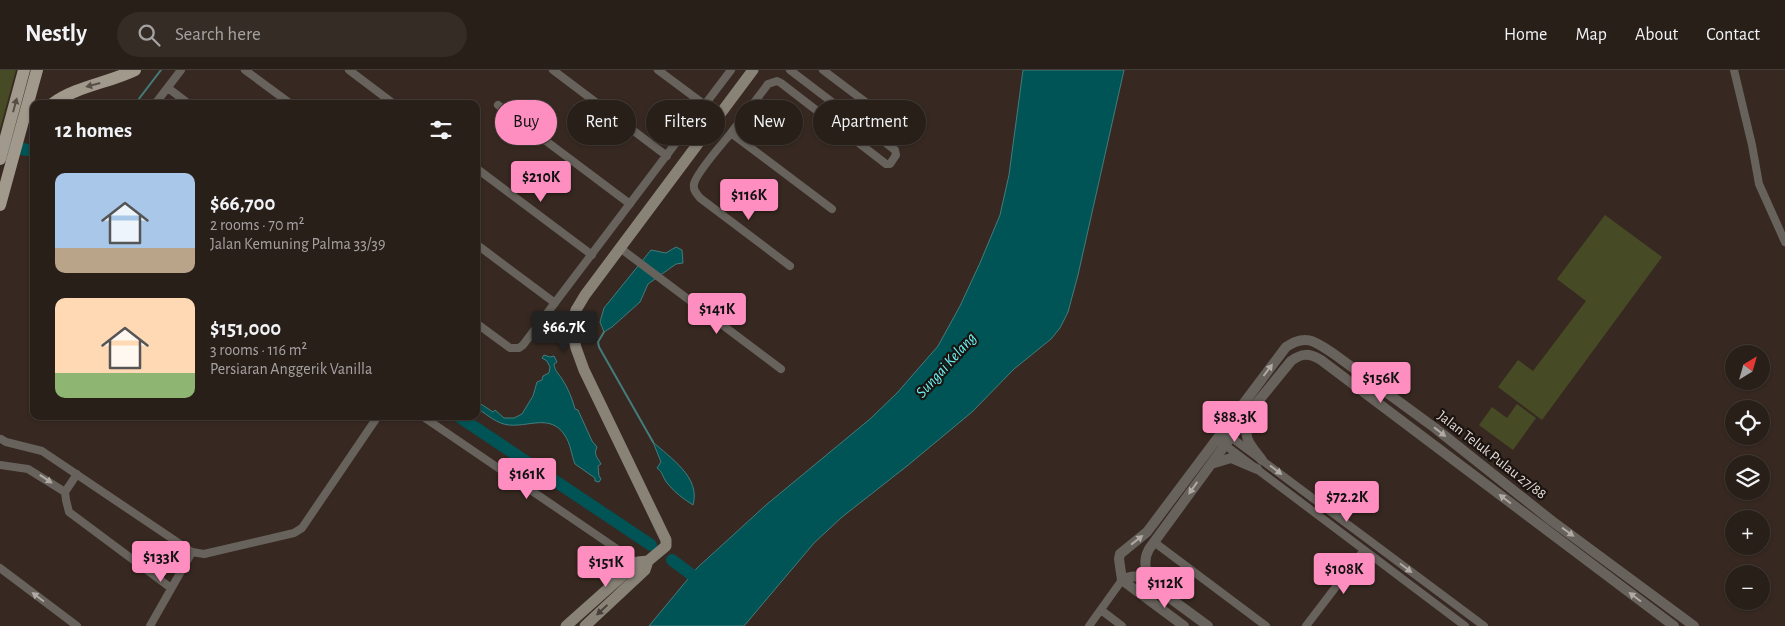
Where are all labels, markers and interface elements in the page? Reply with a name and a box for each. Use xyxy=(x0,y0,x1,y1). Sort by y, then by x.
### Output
search box xyxy=(117,12,467,57)
icon: search xyxy=(135,21,163,49)
text: Nestly xyxy=(25,22,87,46)
text: Search here xyxy=(175,25,261,44)
text: Home xyxy=(1504,26,1547,44)
text: Map xyxy=(1575,26,1607,44)
text: About xyxy=(1635,26,1678,44)
text: Contact xyxy=(1706,26,1760,44)
one-way arrow xyxy=(85,81,100,89)
one-way arrow xyxy=(11,97,19,112)
chip: Buy xyxy=(495,100,557,145)
chip: Rent xyxy=(567,100,636,145)
chip: Filters xyxy=(646,100,725,145)
chip: New xyxy=(735,100,803,145)
chip: Apartment xyxy=(813,100,926,145)
icon: filters xyxy=(427,116,455,144)
text: 12 homes xyxy=(55,120,132,141)
pin: $210K xyxy=(506,160,576,203)
text: $210K xyxy=(522,169,560,185)
pin: $116K xyxy=(714,178,784,221)
text: $116K xyxy=(731,187,767,203)
icon: home xyxy=(95,193,155,253)
text: $66,700 xyxy=(210,193,276,214)
text: 2 rooms · 70 m² xyxy=(210,217,304,233)
text: Jalan Kemuning Palma 33/39 xyxy=(210,236,385,252)
pin: $141K xyxy=(682,292,752,335)
text: $141K xyxy=(699,301,735,317)
pin: $66.7K xyxy=(523,310,605,353)
icon: home xyxy=(95,318,155,378)
text: $151,000 xyxy=(210,318,281,339)
text: $66.7K xyxy=(543,319,585,335)
water label: Sungai Kelang xyxy=(913,329,979,401)
text: 3 rooms · 116 m² xyxy=(210,342,307,358)
north arrow xyxy=(1725,345,1770,390)
map controls xyxy=(1725,345,1770,610)
text: Persiaran Anggerik Vanilla xyxy=(210,361,372,377)
pin: $156K xyxy=(1346,362,1416,404)
one-way arrow xyxy=(1263,363,1273,377)
text: $156K xyxy=(1363,370,1399,386)
pin: $88.3K xyxy=(1194,400,1276,443)
button: locate xyxy=(1725,400,1770,445)
street label: Jalan Teluk Pulau 27/88 xyxy=(1435,408,1549,502)
text: $88.3K xyxy=(1214,409,1256,425)
one-way arrow xyxy=(1433,427,1446,438)
button: layers xyxy=(1725,455,1770,500)
pin: $161K xyxy=(492,458,562,500)
one-way arrow xyxy=(1269,465,1283,475)
text: $161K xyxy=(509,466,545,482)
one-way arrow xyxy=(39,475,52,484)
pin: $72.2K xyxy=(1306,480,1388,523)
one-way arrow xyxy=(1188,482,1198,495)
text: $72.2K xyxy=(1326,489,1368,505)
one-way arrow xyxy=(1499,493,1512,504)
button: + xyxy=(1725,510,1770,555)
one-way arrow xyxy=(1561,527,1575,537)
one-way arrow xyxy=(1131,535,1144,545)
pin: $133K xyxy=(126,540,196,583)
pin: $151K xyxy=(571,546,641,588)
text: $133K xyxy=(143,549,179,565)
pin: $108K xyxy=(1309,552,1379,595)
text: $151K xyxy=(589,554,623,570)
text: $108K xyxy=(1325,561,1363,577)
one-way arrow xyxy=(1399,562,1412,573)
button: − xyxy=(1725,565,1770,610)
pin: $112K xyxy=(1130,566,1200,609)
text: $112K xyxy=(1147,575,1183,591)
one-way arrow xyxy=(1629,591,1642,602)
one-way arrow xyxy=(32,592,45,603)
one-way arrow xyxy=(597,604,609,616)

